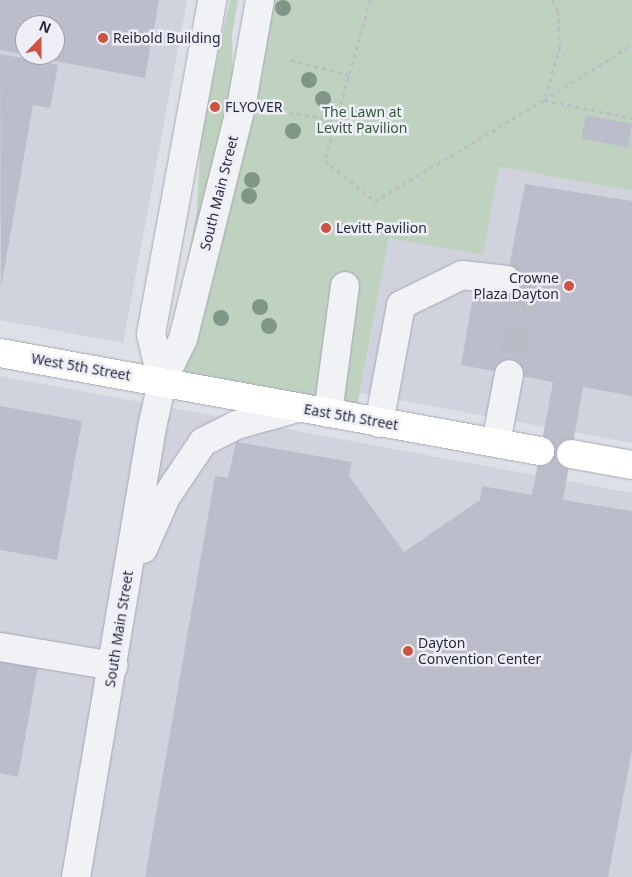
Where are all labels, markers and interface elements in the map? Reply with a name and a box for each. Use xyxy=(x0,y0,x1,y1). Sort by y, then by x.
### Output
north arrow xyxy=(15,15,65,65)
text: N xyxy=(37,16,54,37)
place label: Reibold Building xyxy=(113,30,221,46)
marker: Reibold Building xyxy=(97,32,109,44)
place label: FLYOVER xyxy=(225,99,283,115)
marker: FLYOVER xyxy=(209,101,221,113)
park label: The Lawn at Levitt Pavilion xyxy=(317,104,407,136)
street label: South Main Street xyxy=(197,134,241,252)
place label: Levitt Pavilion xyxy=(336,220,427,236)
marker: Levitt Pavilion xyxy=(320,222,332,234)
place label: Crowne Plaza Dayton xyxy=(474,270,559,302)
marker: Crowne Plaza Dayton xyxy=(563,280,575,292)
street label: West 5th Street xyxy=(30,350,132,384)
street label: East 5th Street xyxy=(303,400,399,434)
street label: South Main Street xyxy=(101,570,137,688)
place label: Dayton Convention Center xyxy=(418,635,541,668)
marker: Dayton Convention Center xyxy=(402,645,414,657)

